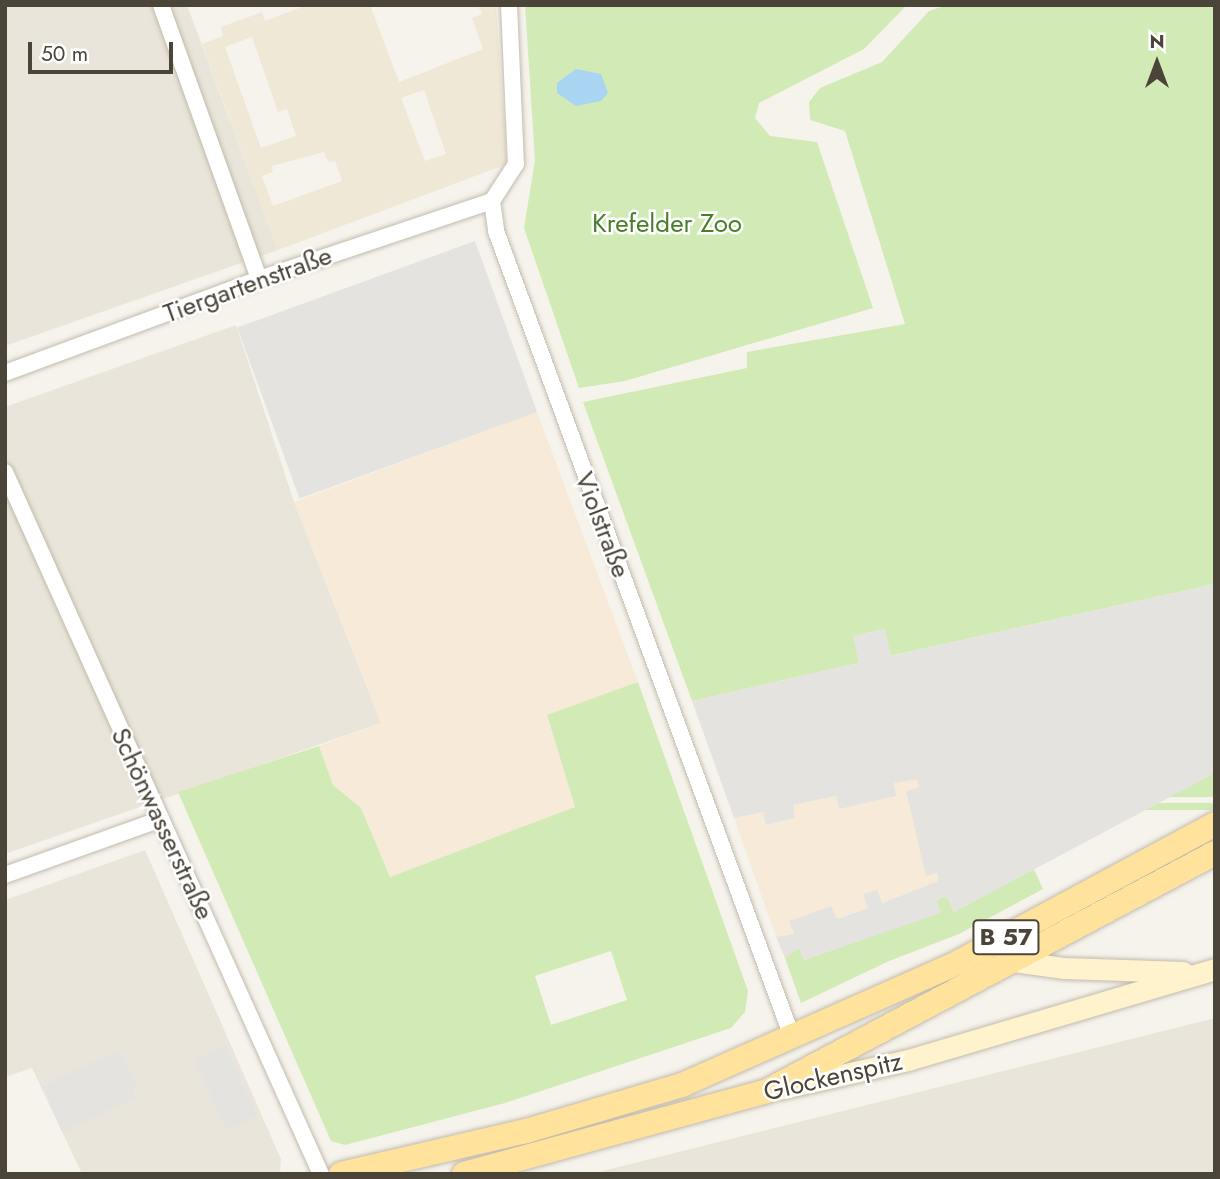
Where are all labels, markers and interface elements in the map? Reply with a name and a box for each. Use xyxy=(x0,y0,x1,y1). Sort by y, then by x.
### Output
scale bar xyxy=(32,28,177,72)
north arrow xyxy=(1122,28,1192,98)
text: N xyxy=(1149,28,1165,55)
text: 50 m xyxy=(41,39,88,69)
park label: Krefelder Zoo xyxy=(592,208,742,240)
street label: Tiergartenstraße xyxy=(160,240,336,330)
street label: Violstraße xyxy=(568,468,636,582)
street label: Schönwasserstraße xyxy=(104,723,220,925)
road number: B 57 xyxy=(971,917,1041,958)
street label: Glockenspitz xyxy=(761,1046,905,1108)

